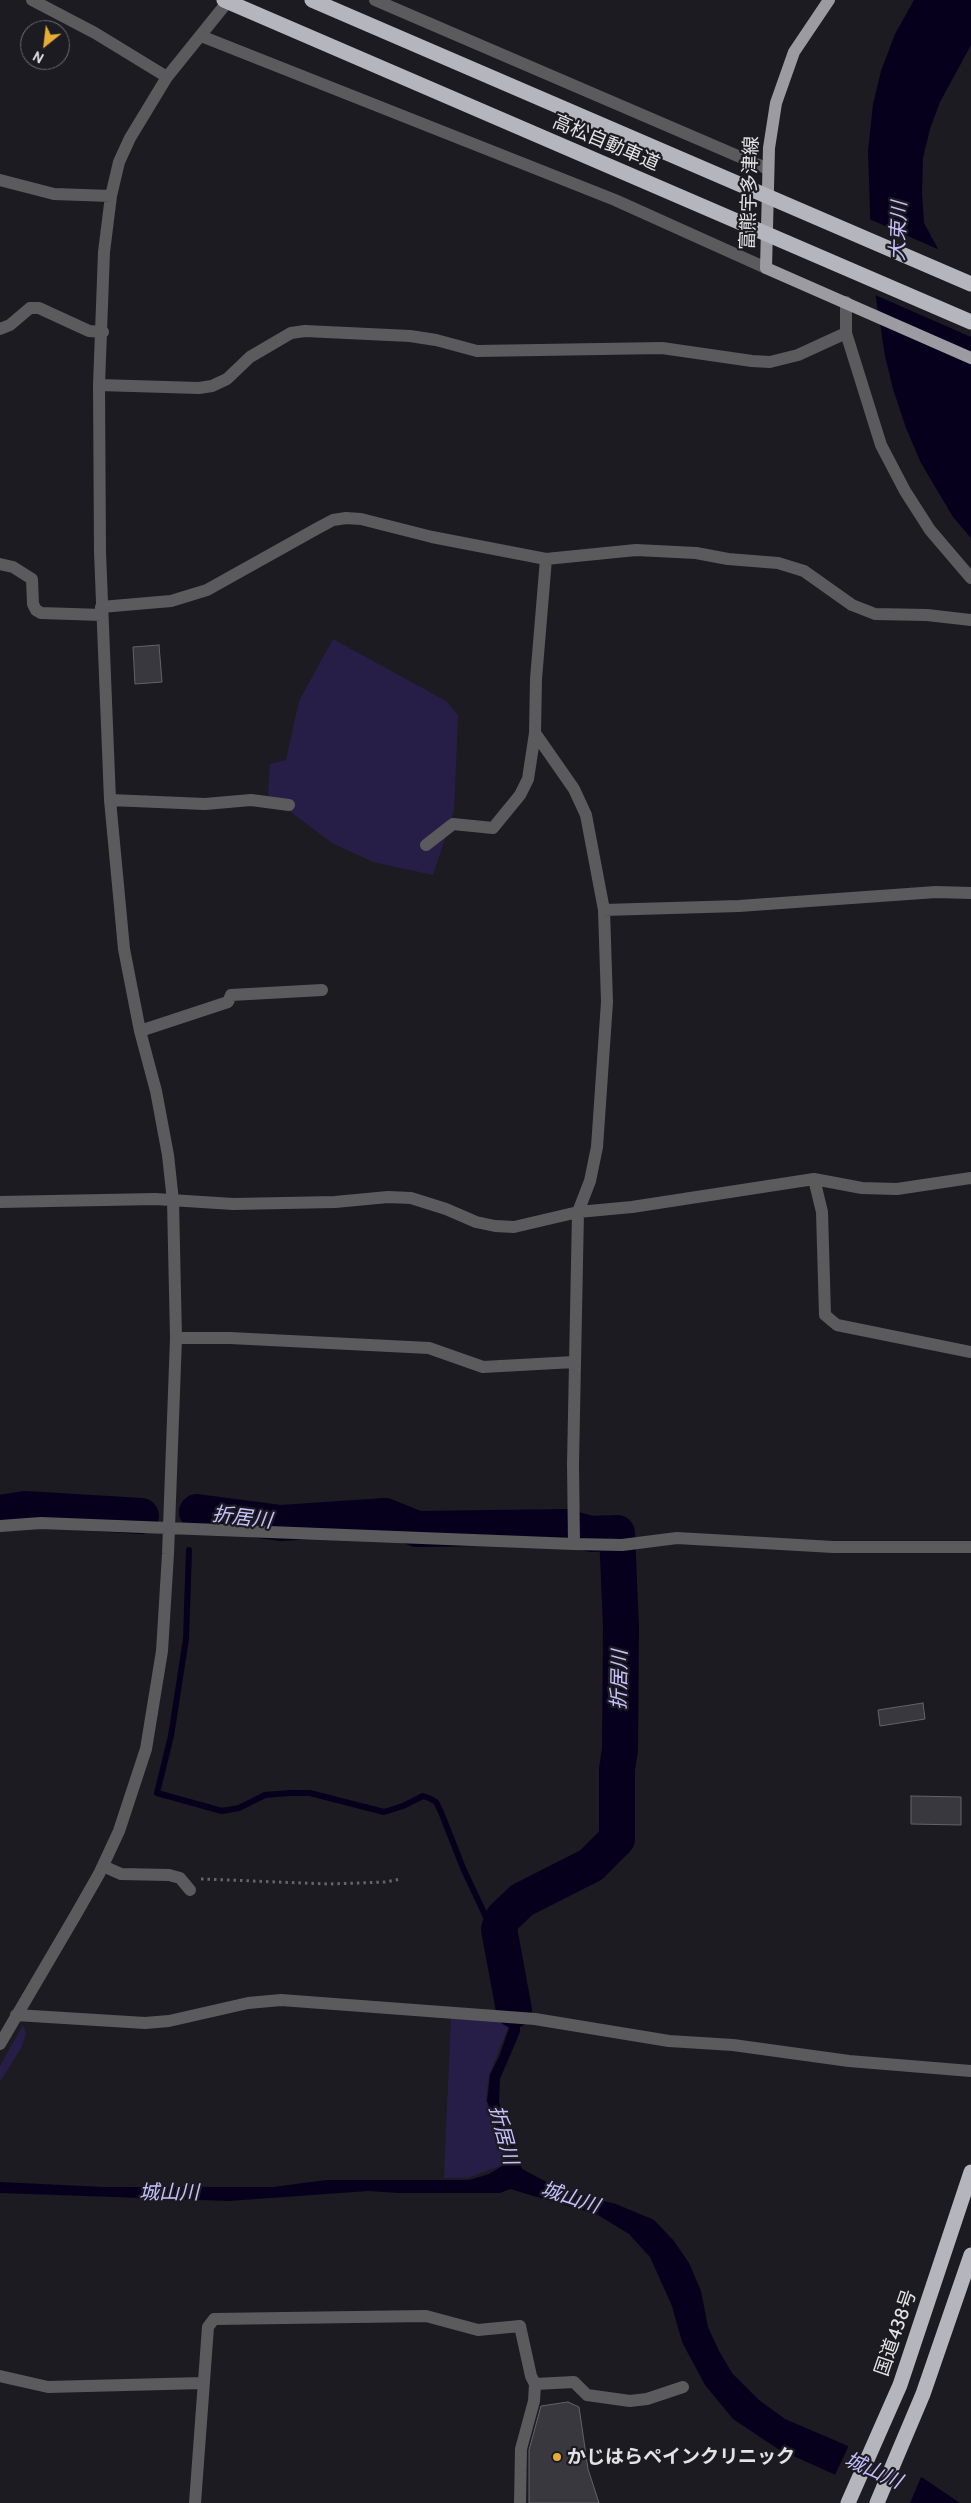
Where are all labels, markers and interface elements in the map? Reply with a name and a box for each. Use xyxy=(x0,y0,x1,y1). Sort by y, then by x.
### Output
north arrow xyxy=(20,20,70,70)
text: N xyxy=(30,47,47,68)
street label: 高松自動車道 xyxy=(549,110,663,176)
street label: 富熊宇多津線 xyxy=(737,136,763,250)
water label: 大束川 xyxy=(886,201,912,261)
water label: 折居川 xyxy=(211,1502,273,1534)
water label: 折居川 xyxy=(607,1650,633,1710)
water label: 折居川 xyxy=(484,2103,522,2167)
water label: 城山川 xyxy=(538,2177,602,2219)
water label: 城山川 xyxy=(139,2181,199,2205)
street label: 国道438号 xyxy=(871,2287,921,2379)
place label: かじはらペインクリニック xyxy=(567,2446,795,2468)
water label: 城山川 xyxy=(841,2448,905,2494)
marker: かじはらペインクリニック xyxy=(551,2451,563,2463)

